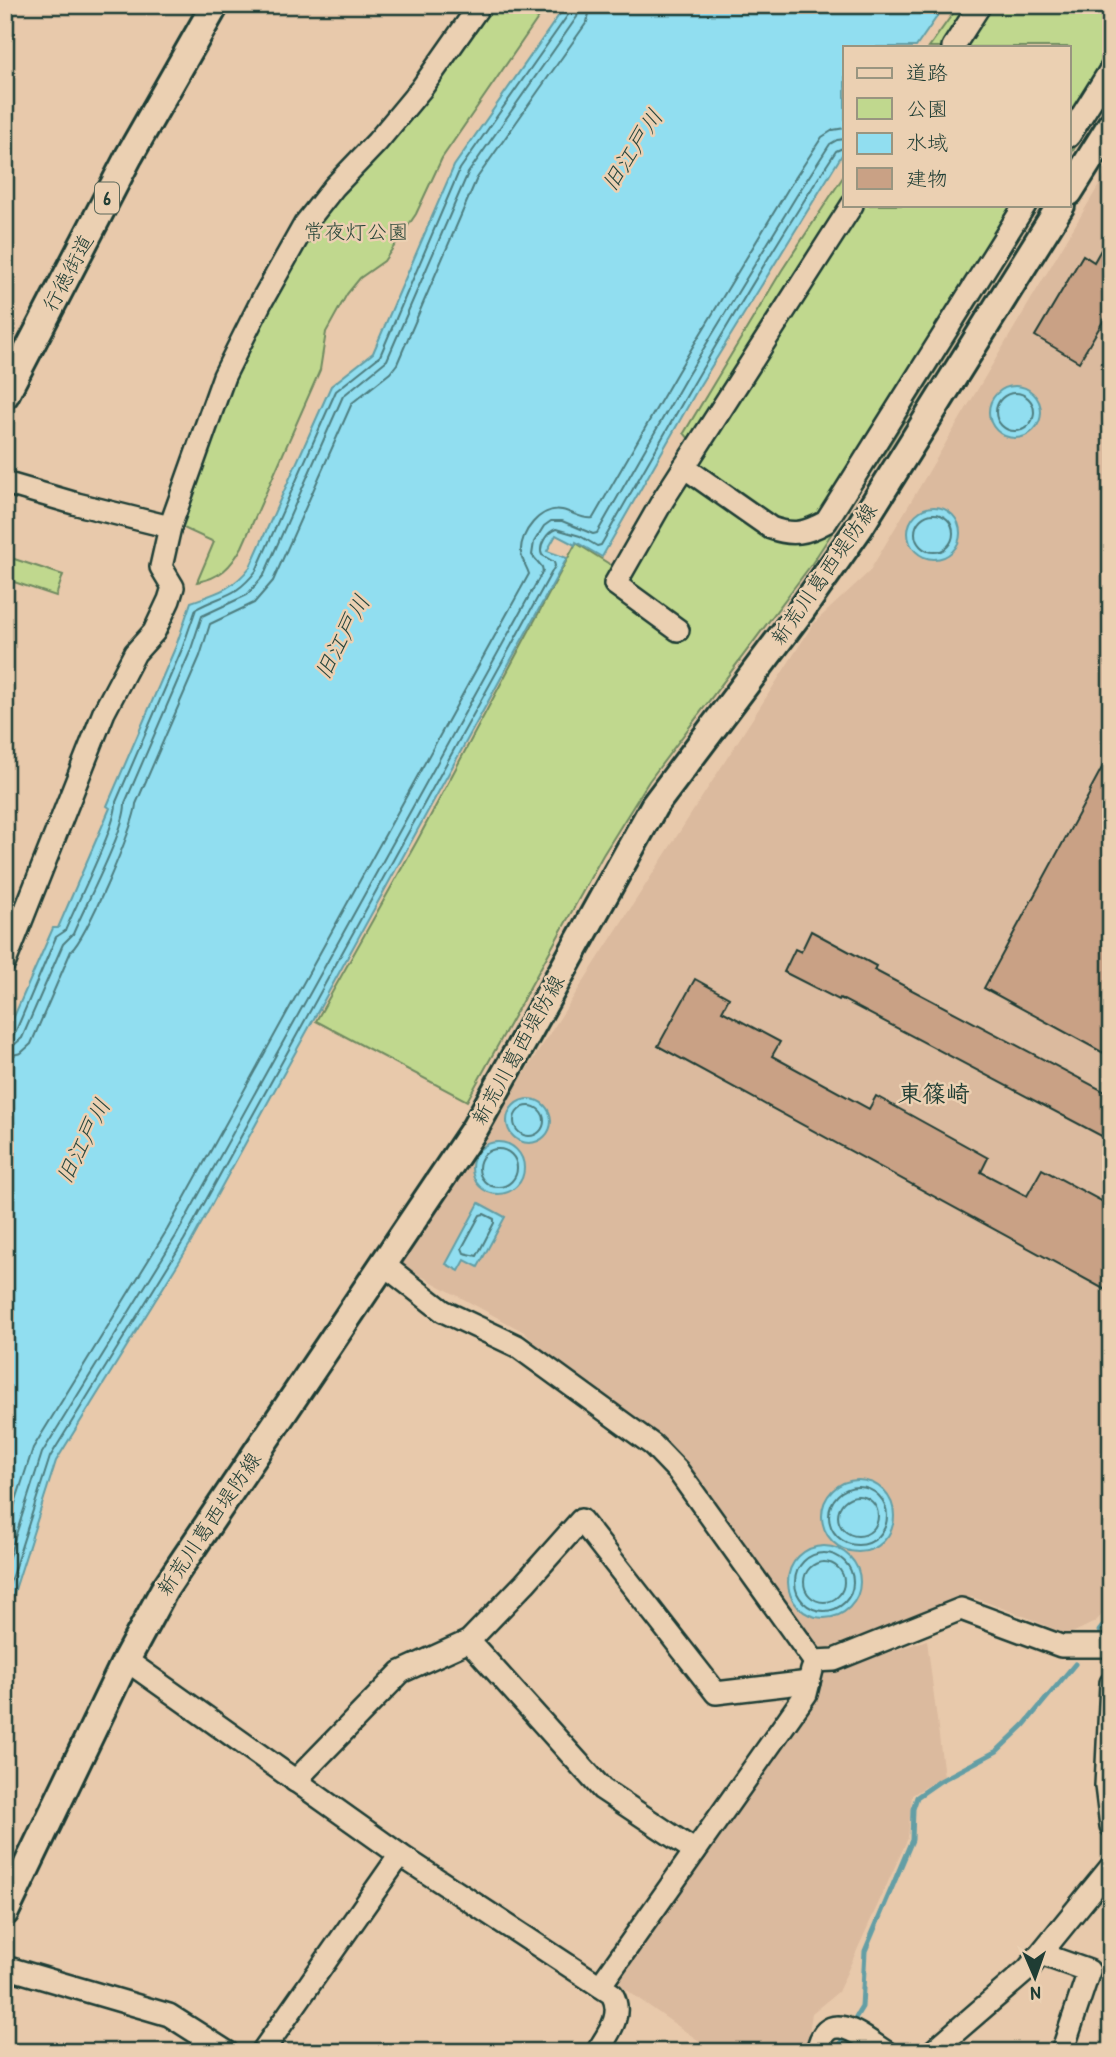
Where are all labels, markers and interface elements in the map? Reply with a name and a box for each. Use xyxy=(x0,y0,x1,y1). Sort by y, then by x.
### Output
legend xyxy=(843,46,1070,206)
text: 道路 xyxy=(906,58,948,87)
text: 公園 xyxy=(906,94,948,123)
water label: 旧江戸川 xyxy=(594,103,670,197)
text: 水域 xyxy=(906,128,948,157)
text: 建物 xyxy=(906,164,948,193)
road number: 6 xyxy=(95,182,119,214)
park label: 常夜灯公園 xyxy=(304,217,409,246)
street label: 行徳街道 xyxy=(35,229,100,317)
street label: 新荒川葛西堤防線 xyxy=(764,497,884,651)
water label: 旧江戸川 xyxy=(306,589,377,685)
street label: 新荒川葛西堤防線 xyxy=(464,969,571,1130)
district label: 東篠崎 xyxy=(898,1077,970,1109)
water label: 旧江戸川 xyxy=(48,1093,117,1189)
street label: 新荒川葛西堤防線 xyxy=(150,1446,268,1601)
north arrow xyxy=(1000,1941,1070,2011)
text: N xyxy=(1030,1981,1041,2007)

